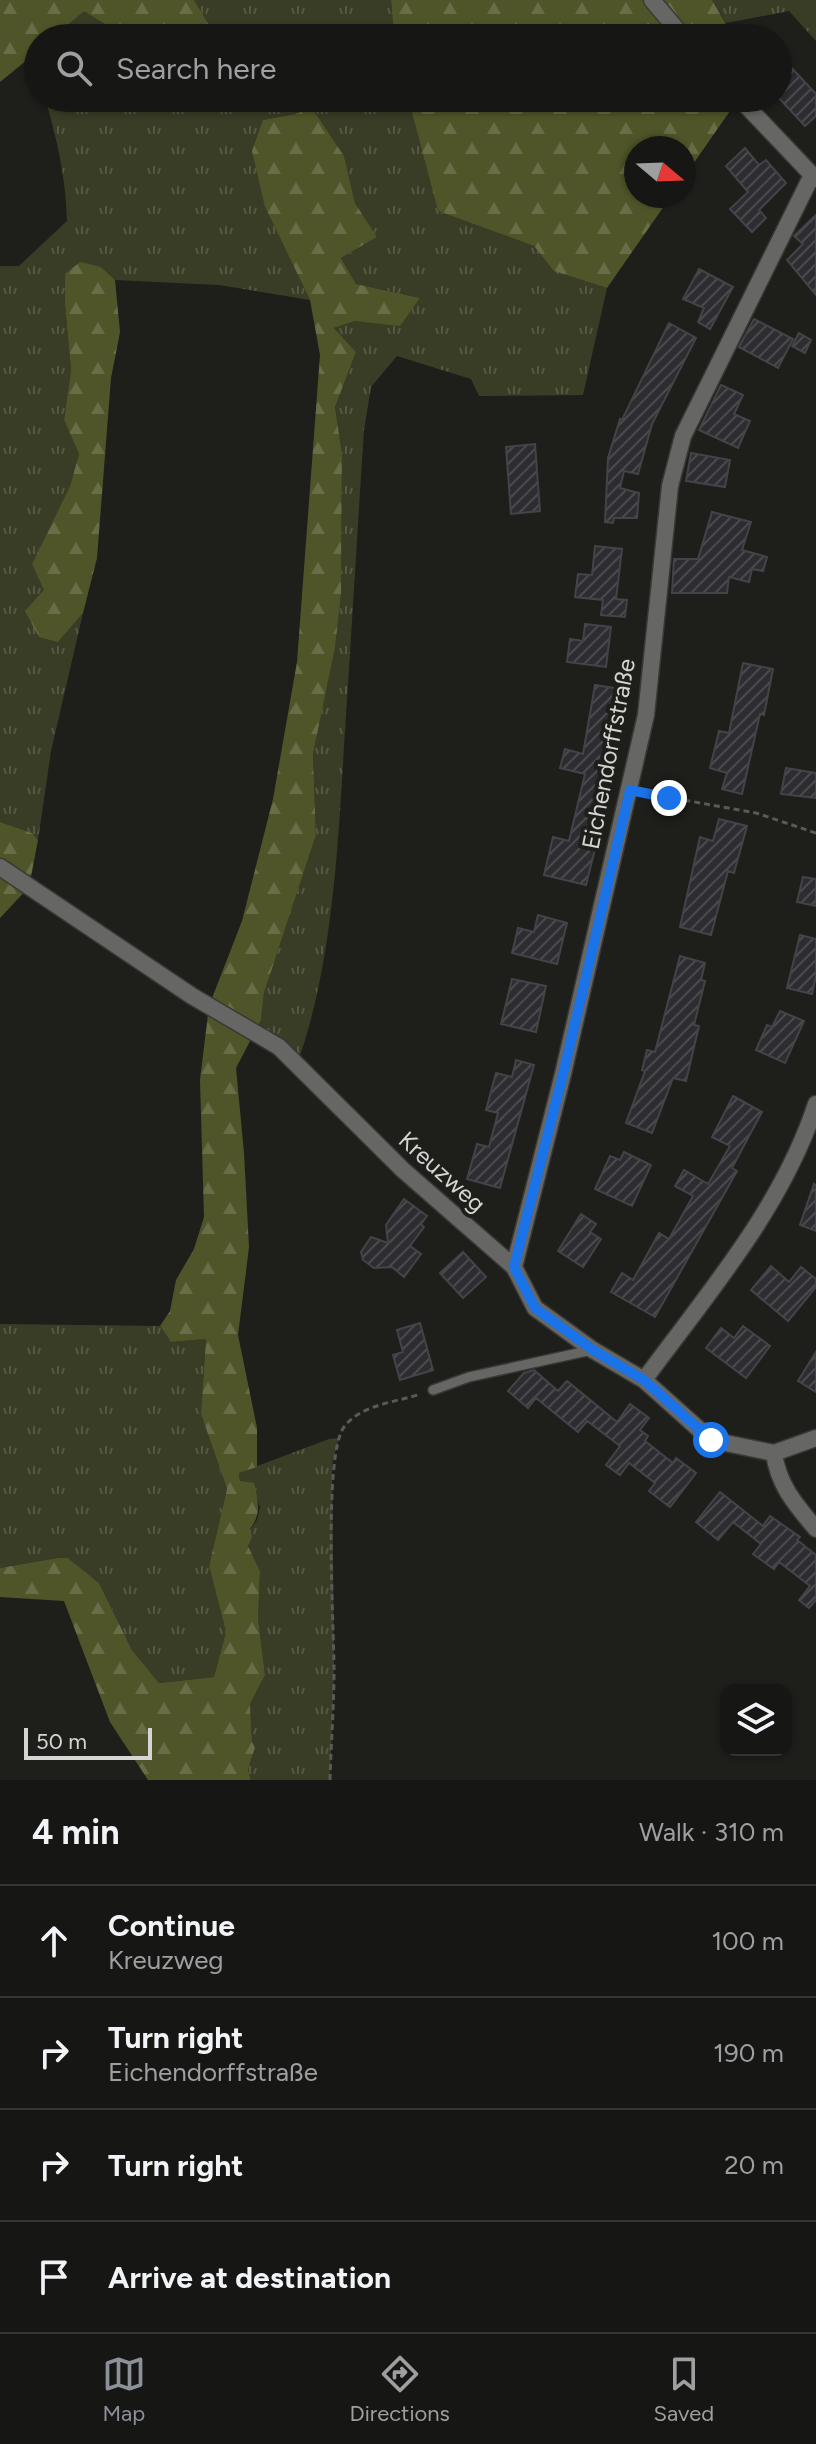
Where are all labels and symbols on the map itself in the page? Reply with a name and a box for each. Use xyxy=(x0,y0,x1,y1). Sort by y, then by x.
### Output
north arrow xyxy=(624,136,696,208)
street label: Eichendorffstraße xyxy=(576,656,641,852)
route end xyxy=(651,780,687,816)
street label: Kreuzweg xyxy=(393,1125,492,1218)
route start xyxy=(693,1422,729,1458)
scale bar xyxy=(24,1724,152,1760)

